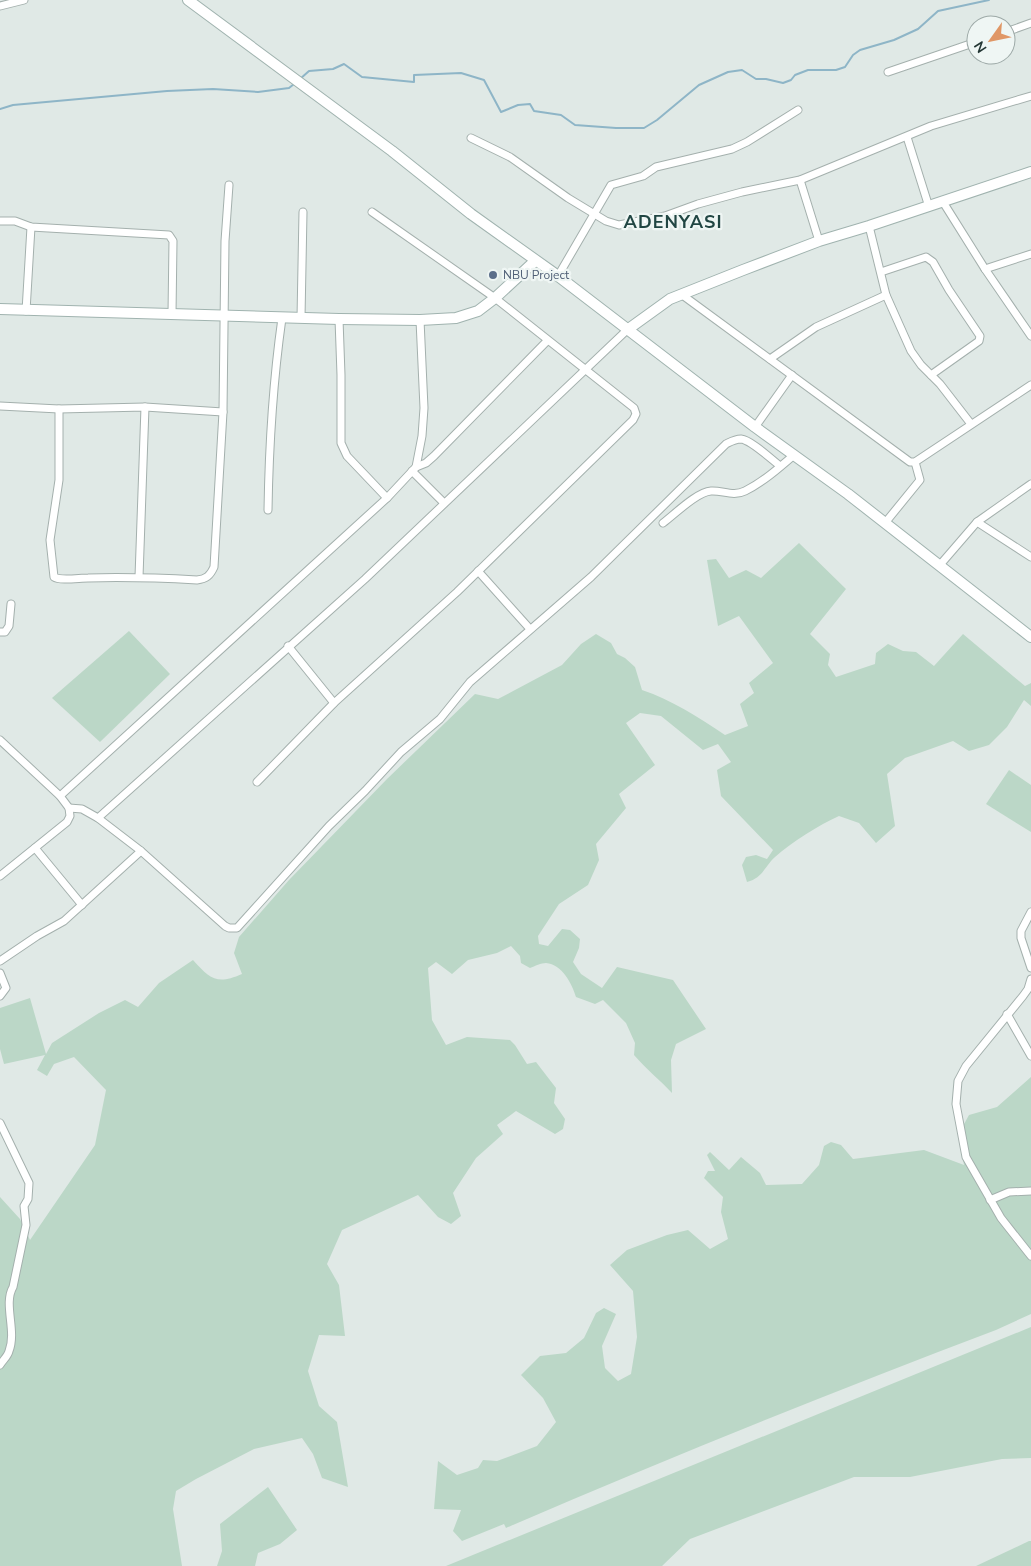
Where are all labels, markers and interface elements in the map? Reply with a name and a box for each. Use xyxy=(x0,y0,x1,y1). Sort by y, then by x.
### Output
north arrow xyxy=(966,15,1016,65)
text: N xyxy=(970,37,991,56)
district label: ADENYASI xyxy=(624,210,722,234)
place label: NBU Project xyxy=(503,267,570,283)
marker: NBU Project xyxy=(487,269,499,281)

